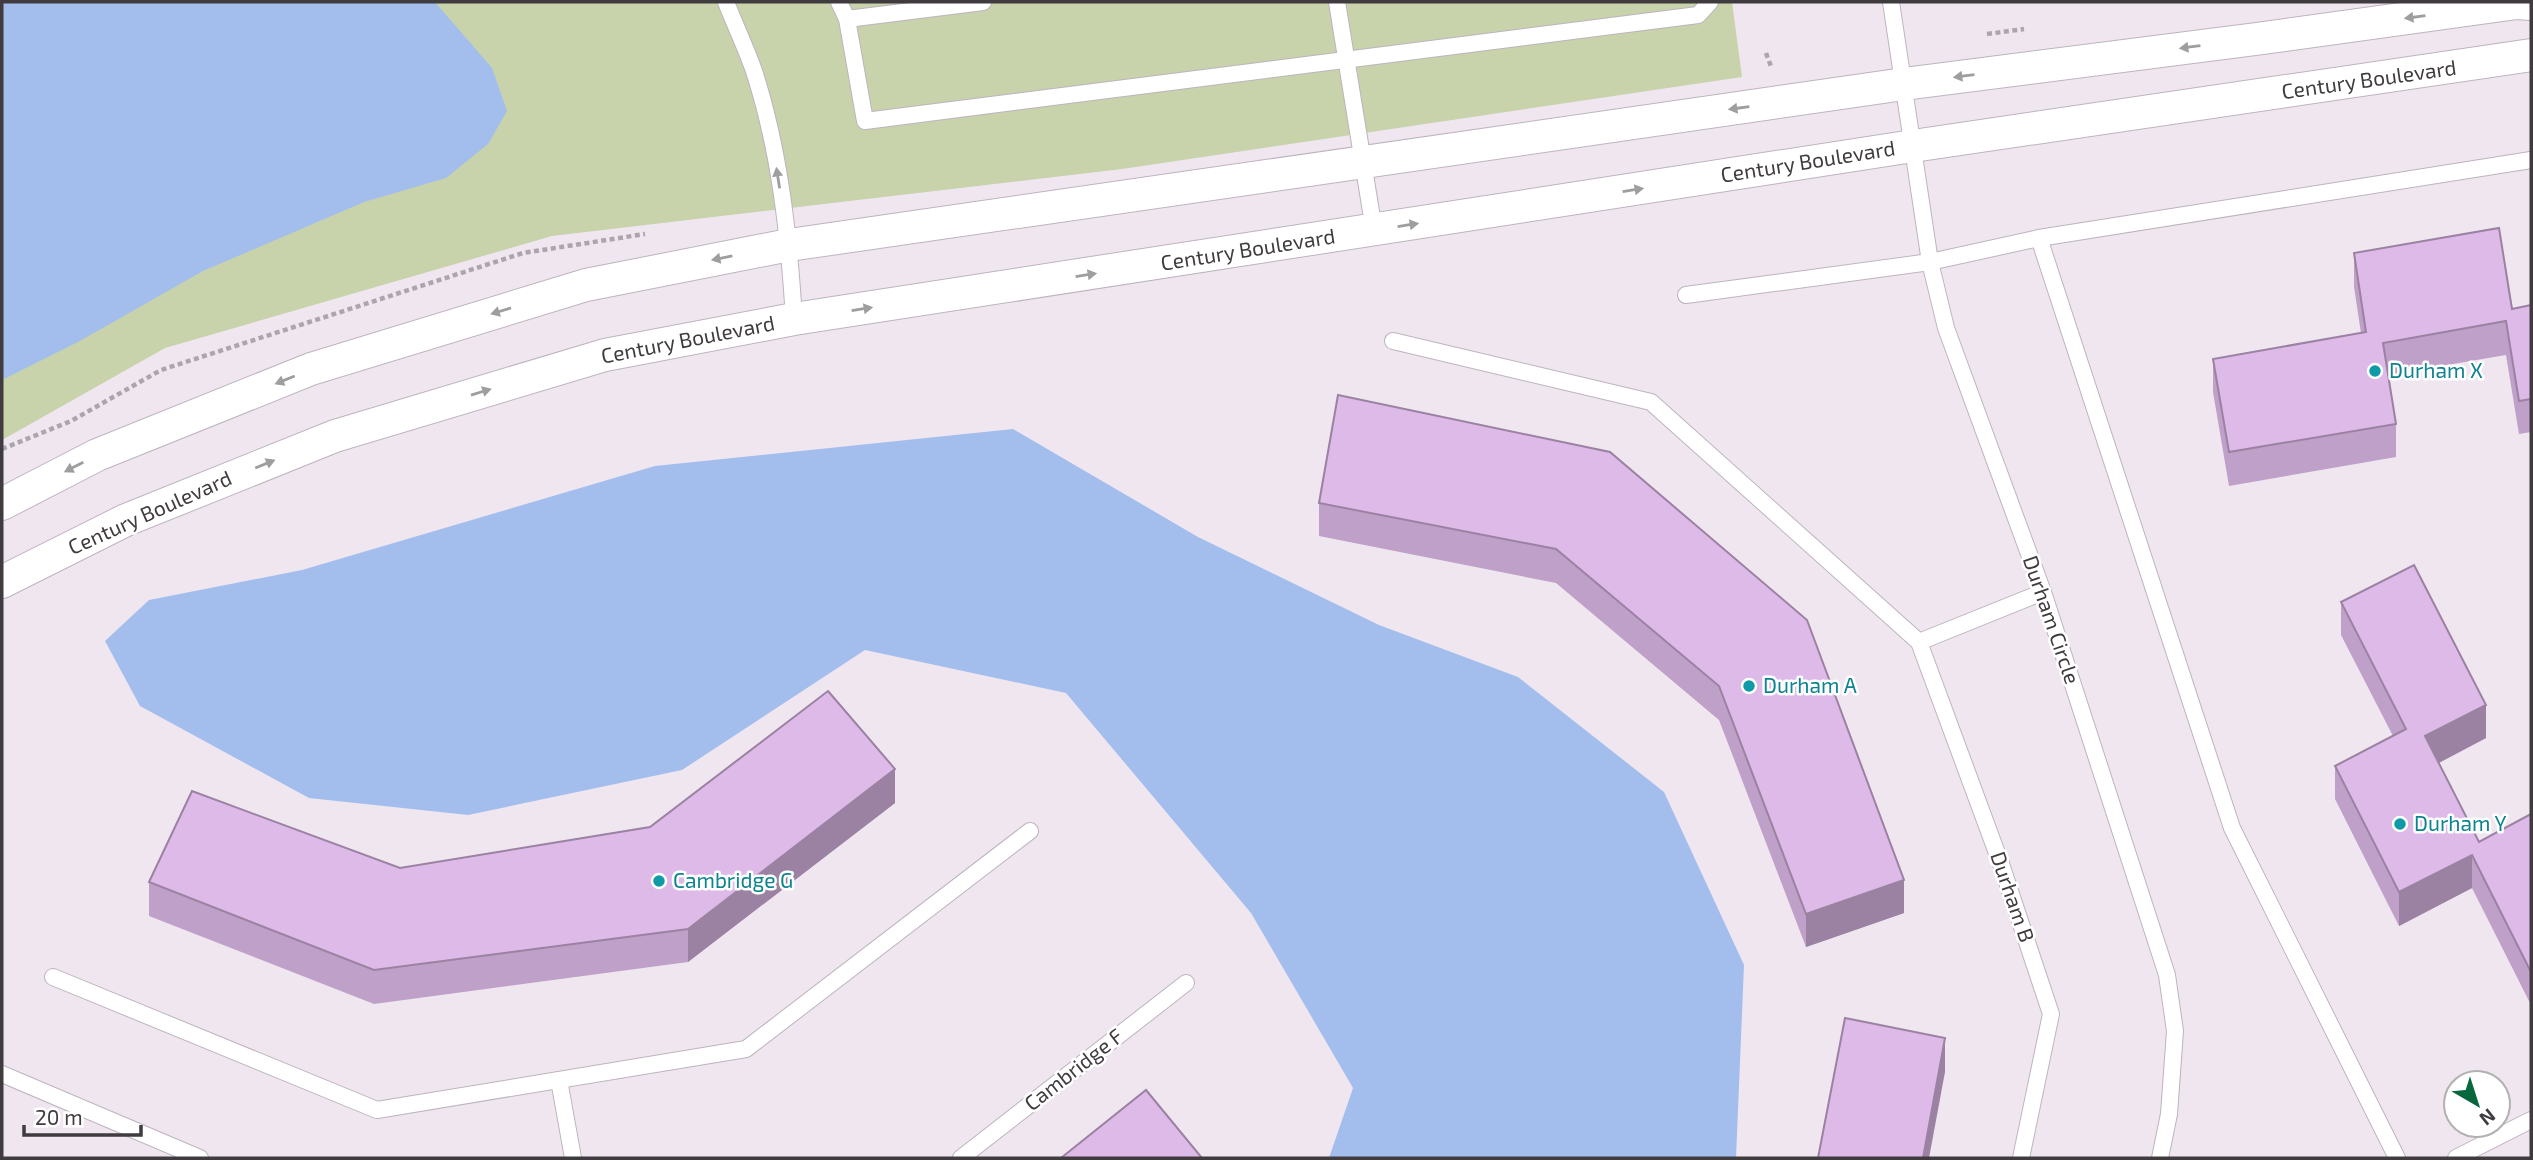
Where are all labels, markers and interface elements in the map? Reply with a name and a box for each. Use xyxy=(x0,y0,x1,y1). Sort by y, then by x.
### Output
one-way arrow xyxy=(2404,12,2426,23)
one-way arrow xyxy=(2178,42,2200,53)
street label: Century Boulevard xyxy=(2280,54,2458,103)
one-way arrow xyxy=(1953,71,1975,82)
one-way arrow xyxy=(1727,102,1749,113)
street label: Century Boulevard xyxy=(1719,134,1897,187)
one-way arrow xyxy=(772,167,783,189)
one-way arrow xyxy=(1622,184,1644,195)
one-way arrow xyxy=(1397,219,1419,230)
street label: Century Boulevard xyxy=(1159,222,1337,275)
one-way arrow xyxy=(711,253,733,264)
one-way arrow xyxy=(1076,269,1098,280)
one-way arrow xyxy=(851,303,873,314)
one-way arrow xyxy=(491,307,512,317)
street label: Century Boulevard xyxy=(599,309,777,368)
place label: Durham X xyxy=(2389,357,2483,382)
marker: Durham X xyxy=(2367,363,2383,379)
one-way arrow xyxy=(274,375,295,386)
one-way arrow xyxy=(470,387,491,397)
one-way arrow xyxy=(254,458,275,469)
one-way arrow xyxy=(64,461,84,472)
street label: Century Boulevard xyxy=(64,464,235,559)
street label: Durham Circle xyxy=(2019,552,2086,687)
place label: Durham A xyxy=(1763,672,1857,697)
marker: Durham A xyxy=(1741,678,1757,694)
place label: Durham Y xyxy=(2414,810,2507,835)
marker: Durham Y xyxy=(2392,816,2408,832)
street label: Durham B xyxy=(1986,848,2041,945)
place label: Cambridge G xyxy=(673,867,793,892)
marker: Cambridge G xyxy=(651,873,667,889)
street label: Cambridge F xyxy=(1019,1023,1127,1115)
north arrow xyxy=(2442,1069,2512,1139)
scale bar xyxy=(24,1094,142,1138)
text: 20 m xyxy=(35,1104,83,1129)
text: N xyxy=(2475,1104,2501,1131)

